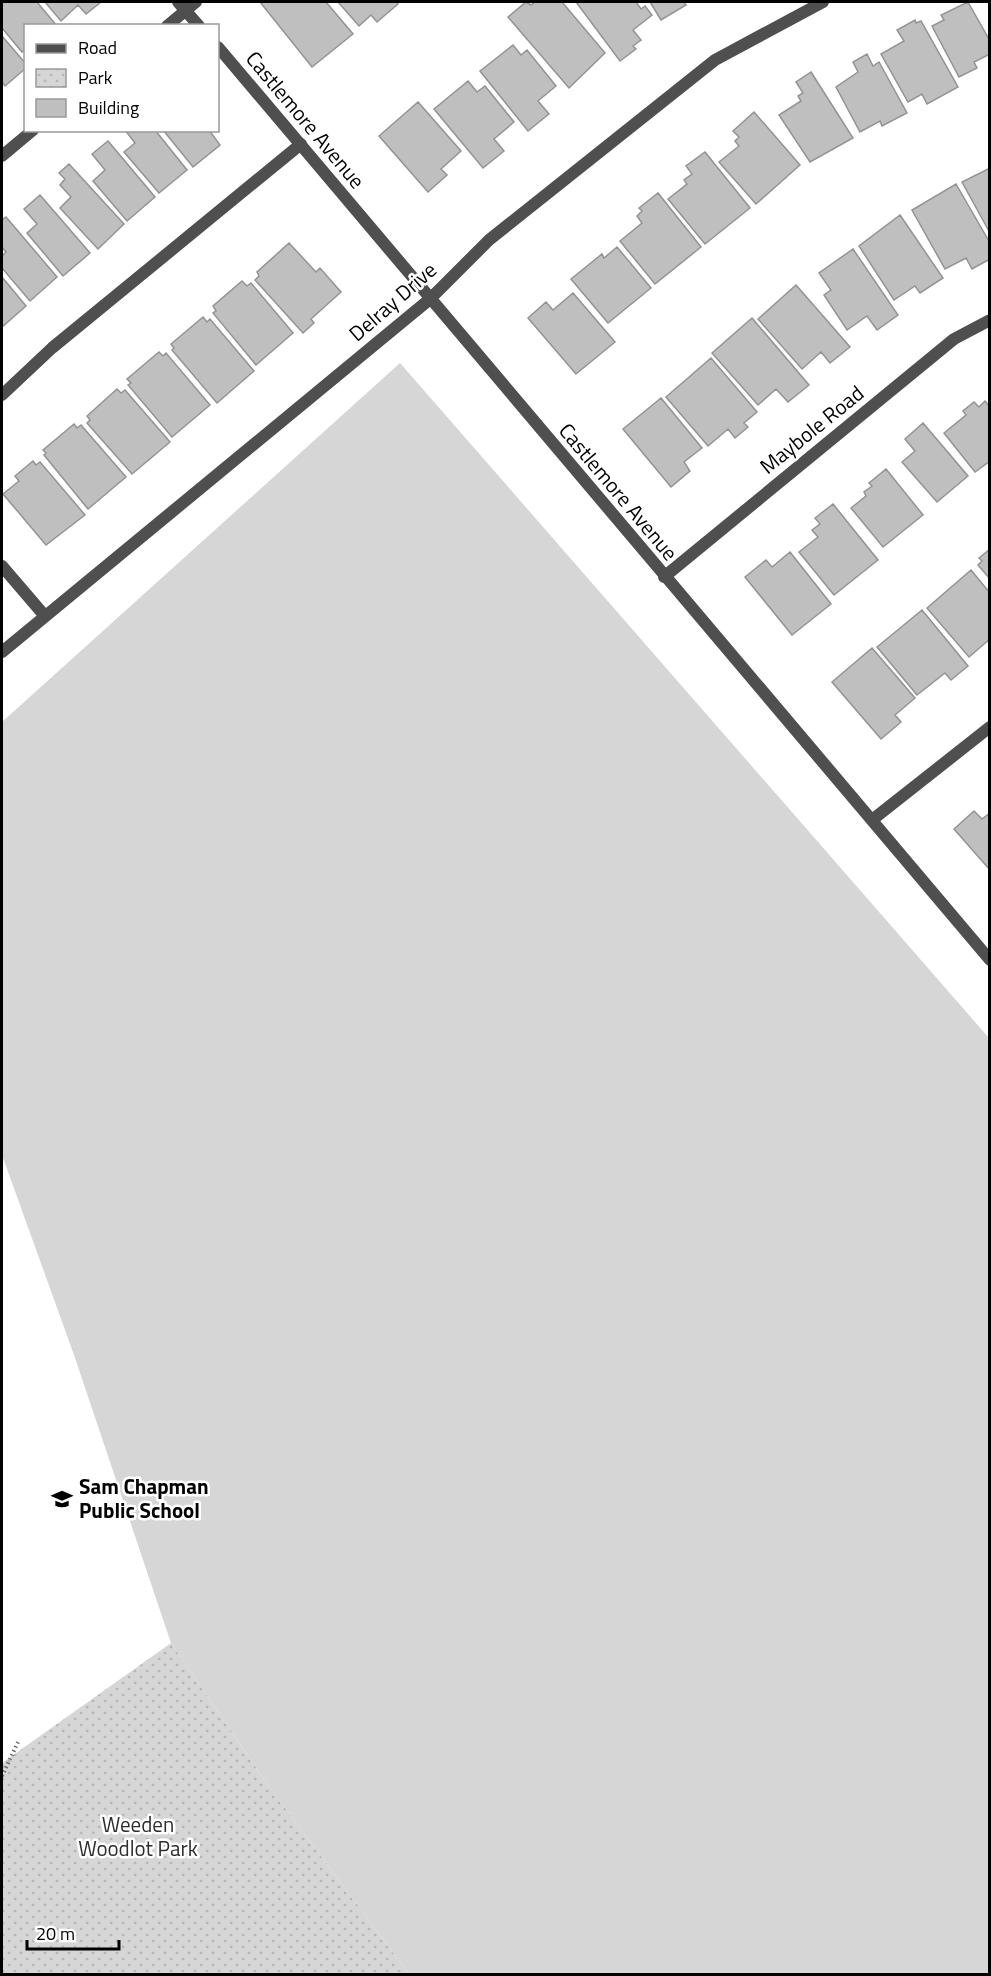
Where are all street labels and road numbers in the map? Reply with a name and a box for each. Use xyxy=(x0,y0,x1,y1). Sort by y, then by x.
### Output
street label: Castlemore Avenue xyxy=(239,44,373,195)
street label: Delray Drive xyxy=(341,254,443,349)
street label: Maybole Road xyxy=(752,377,870,481)
street label: Castlemore Avenue xyxy=(552,416,686,567)

